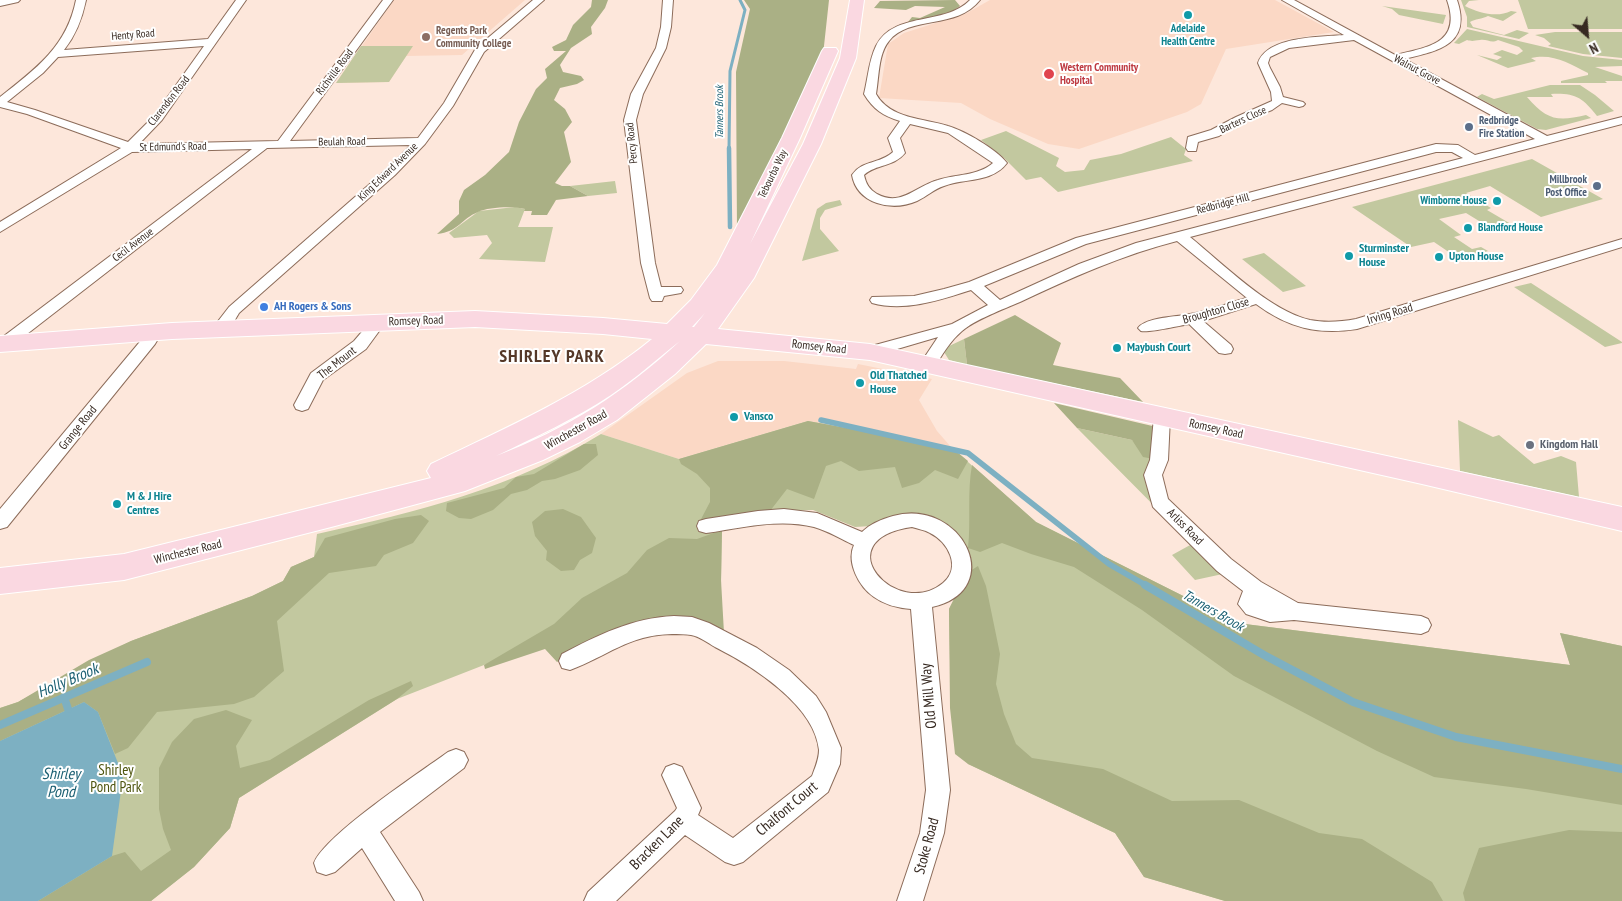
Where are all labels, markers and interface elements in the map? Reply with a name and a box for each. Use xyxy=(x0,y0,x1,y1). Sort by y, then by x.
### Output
marker: Adelaide Health Centre xyxy=(1182,9,1194,21)
north arrow xyxy=(1562,10,1612,60)
place label: Adelaide Health Centre xyxy=(1161,22,1215,48)
place label: Regents Park Community College xyxy=(436,24,511,50)
street label: Henty Road xyxy=(111,27,155,43)
marker: Regents Park Community College xyxy=(420,31,432,43)
text: N xyxy=(1586,39,1601,58)
street label: Richville Road xyxy=(314,47,356,97)
street label: Walnut Grove xyxy=(1391,52,1443,88)
place label: Western Community Hospital xyxy=(1060,61,1138,87)
marker: Western Community Hospital xyxy=(1042,67,1056,81)
street label: Clarendon Road xyxy=(145,73,193,129)
water label: Tanners Brook xyxy=(713,85,727,139)
street label: Barters Close xyxy=(1218,103,1268,137)
place label: Redbridge Fire Station xyxy=(1479,114,1524,140)
marker: Redbridge Fire Station xyxy=(1463,121,1475,133)
street label: Percy Road xyxy=(623,122,641,164)
street label: Beulah Road xyxy=(318,135,366,149)
street label: St Edmund's Road xyxy=(139,140,207,154)
street label: King Edward Avenue xyxy=(355,140,421,204)
street label: Tebourba Way xyxy=(756,147,790,201)
place label: Millbrook Post Office xyxy=(1545,173,1587,199)
marker: Millbrook Post Office xyxy=(1591,180,1603,192)
street label: Redbridge Hill xyxy=(1195,191,1251,217)
place label: Wimborne House xyxy=(1420,194,1487,208)
marker: Wimborne House xyxy=(1491,195,1503,207)
place label: Blandford House xyxy=(1478,221,1543,235)
marker: Blandford House xyxy=(1462,222,1474,234)
street label: Cecil Avenue xyxy=(110,225,156,265)
place label: Sturminster House xyxy=(1359,242,1409,270)
marker: Sturminster House xyxy=(1343,250,1355,262)
place label: Upton House xyxy=(1449,250,1504,264)
marker: Upton House xyxy=(1433,251,1445,263)
street label: Broughton Close xyxy=(1181,295,1251,327)
place label: AH Rogers & Sons xyxy=(274,300,351,314)
street label: Irving Road xyxy=(1366,300,1414,328)
marker: AH Rogers & Sons xyxy=(258,301,270,313)
street label: Romsey Road xyxy=(388,313,444,329)
street label: Romsey Road xyxy=(791,337,847,357)
place label: Maybush Court xyxy=(1127,341,1191,355)
marker: Maybush Court xyxy=(1111,342,1123,354)
street label: The Mount xyxy=(315,344,359,382)
district label: SHIRLEY PARK xyxy=(498,346,606,368)
place label: Old Thatched House xyxy=(870,369,927,397)
marker: Old Thatched House xyxy=(854,377,866,389)
street label: Grange Road xyxy=(56,403,100,453)
street label: Winchester Road xyxy=(542,407,610,453)
place label: Vansco xyxy=(744,410,773,424)
marker: Vansco xyxy=(728,411,740,423)
street label: Romsey Road xyxy=(1188,416,1244,442)
place label: Kingdom Hall xyxy=(1540,438,1598,452)
marker: Kingdom Hall xyxy=(1524,439,1536,451)
place label: M & J Hire Centres xyxy=(127,490,172,518)
marker: M & J Hire Centres xyxy=(111,498,123,510)
street label: Arliss Road xyxy=(1164,506,1206,548)
street label: Winchester Road xyxy=(153,537,223,567)
water label: Tanners Brook xyxy=(1179,587,1247,635)
water label: Holly Brook xyxy=(35,660,101,702)
street label: Old Mill Way xyxy=(917,663,941,729)
park label: Shirley Pond Park xyxy=(90,762,142,797)
water label: Shirley Pond xyxy=(42,764,80,802)
street label: Chalfont Court xyxy=(752,778,822,840)
street label: Bracken Lane xyxy=(626,812,688,874)
street label: Stoke Road xyxy=(911,816,943,876)

